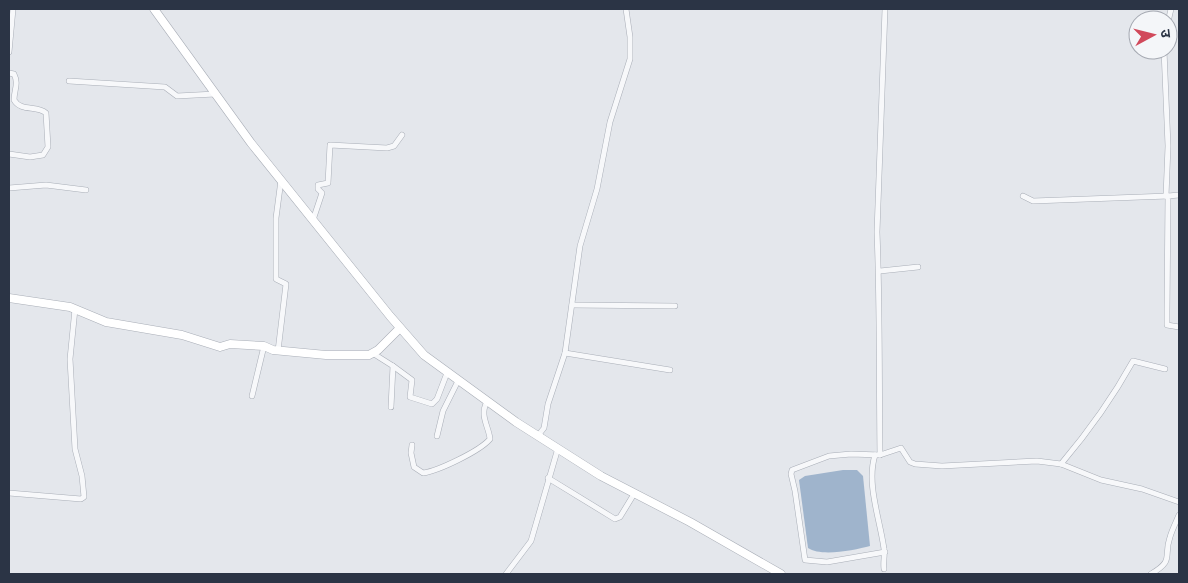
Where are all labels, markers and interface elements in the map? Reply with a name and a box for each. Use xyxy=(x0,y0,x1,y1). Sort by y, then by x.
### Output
north arrow xyxy=(1128,10,1178,60)
text: उ xyxy=(1156,28,1174,39)

